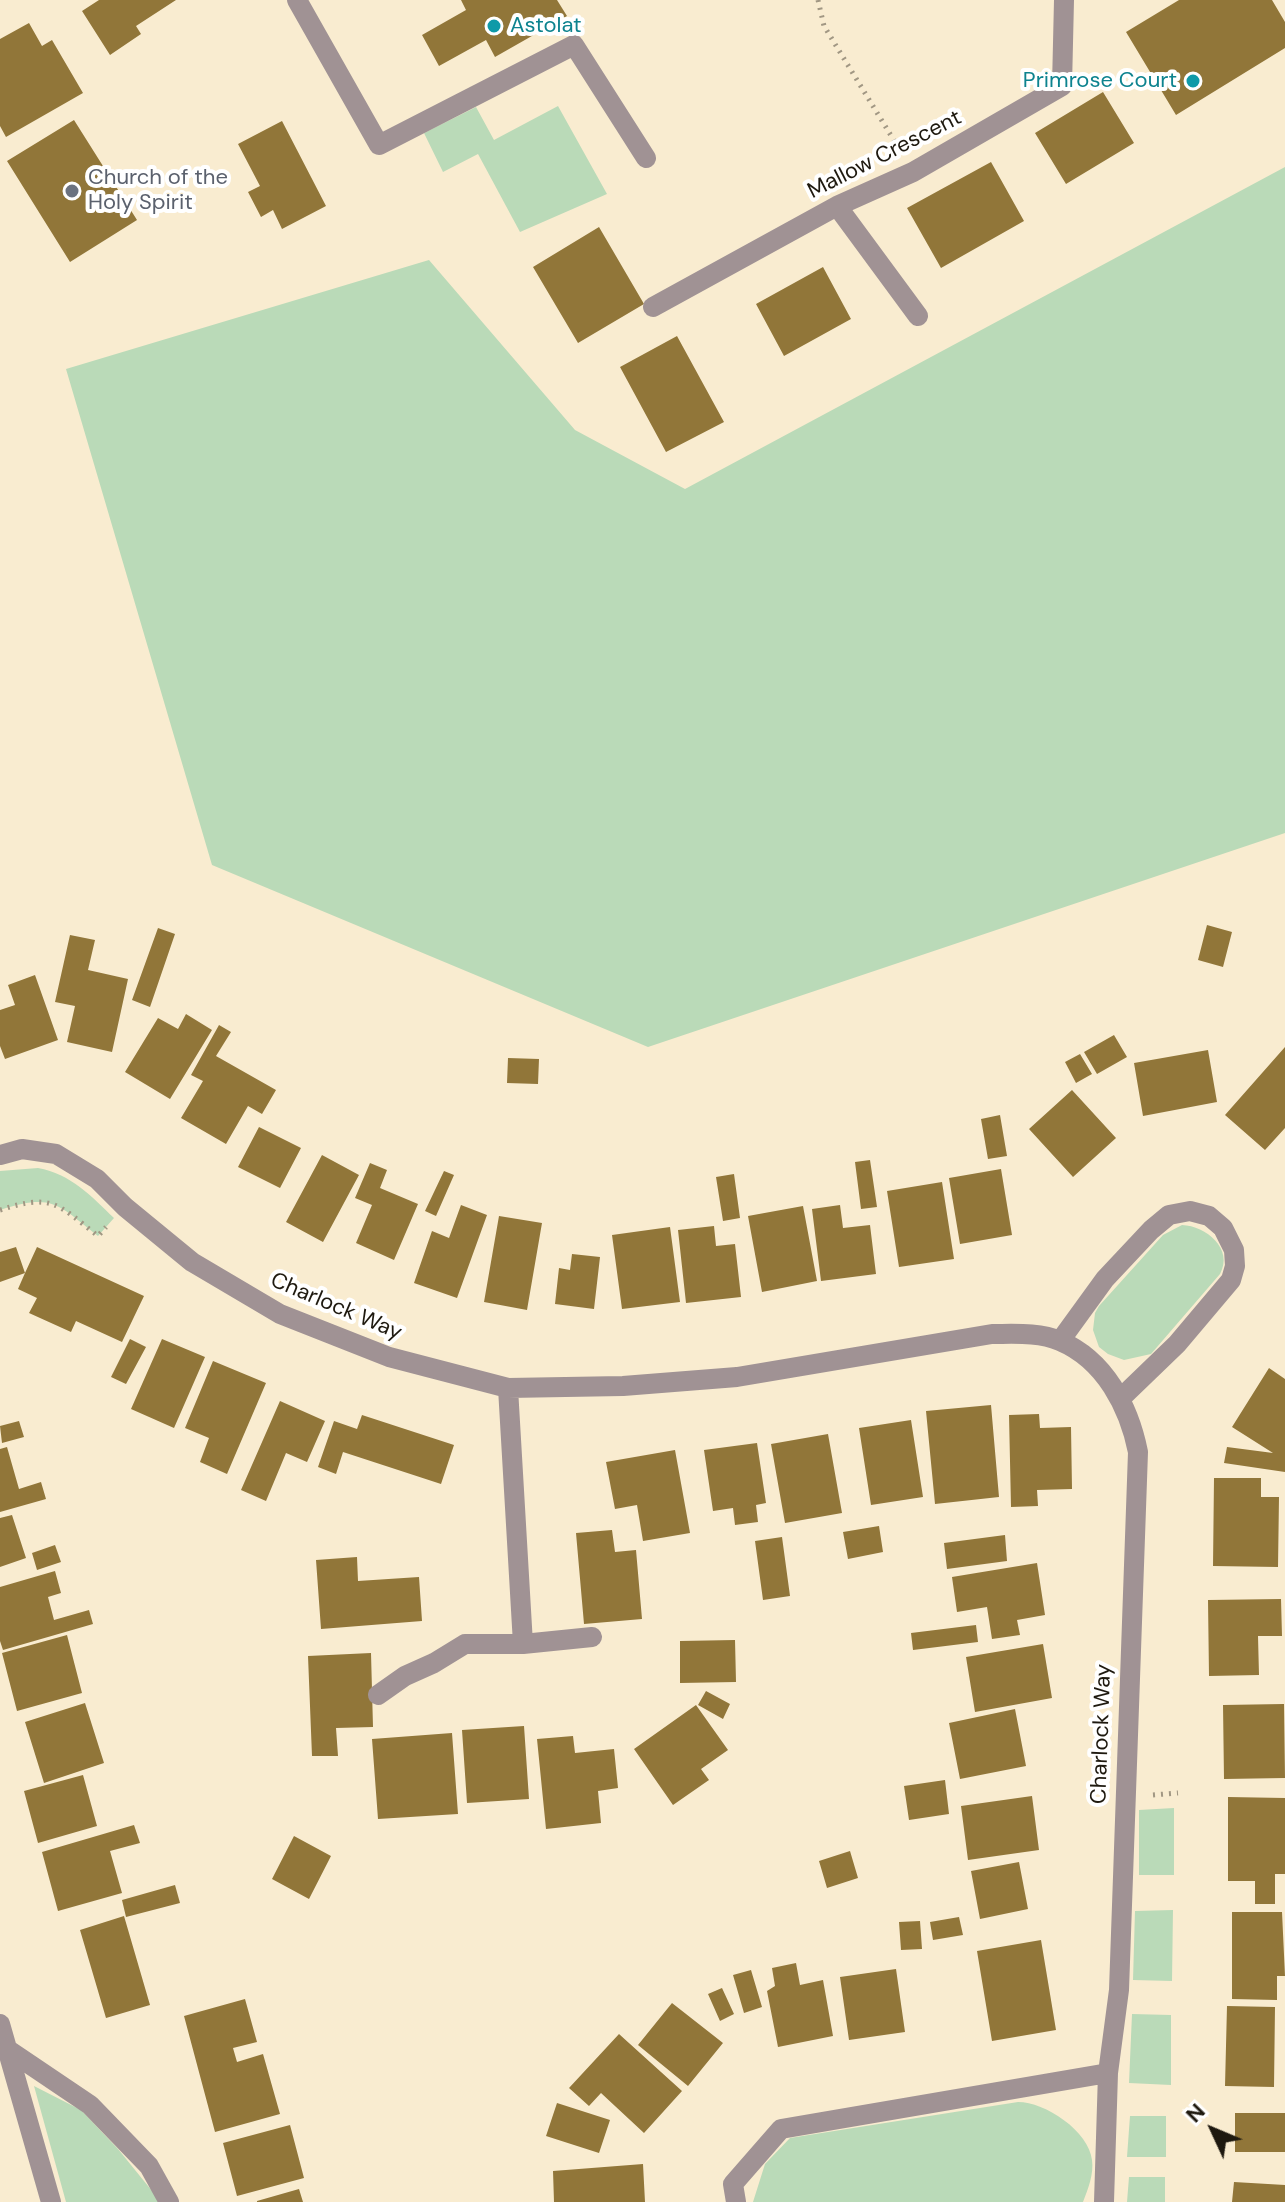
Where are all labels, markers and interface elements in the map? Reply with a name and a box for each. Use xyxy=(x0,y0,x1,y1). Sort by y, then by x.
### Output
place label: Astolat xyxy=(510,13,582,39)
marker: Astolat xyxy=(485,17,503,35)
place label: Primrose Court xyxy=(1023,68,1177,94)
marker: Primrose Court xyxy=(1184,72,1202,90)
street label: Mallow Crescent xyxy=(804,105,966,205)
place label: Church of the Holy Spirit xyxy=(88,165,228,216)
marker: Church of the Holy Spirit xyxy=(63,182,81,200)
street label: Charlock Way xyxy=(266,1267,406,1347)
street label: Charlock Way xyxy=(1086,1664,1118,1804)
north arrow xyxy=(1173,2090,1253,2170)
text: N xyxy=(1179,2097,1211,2129)

